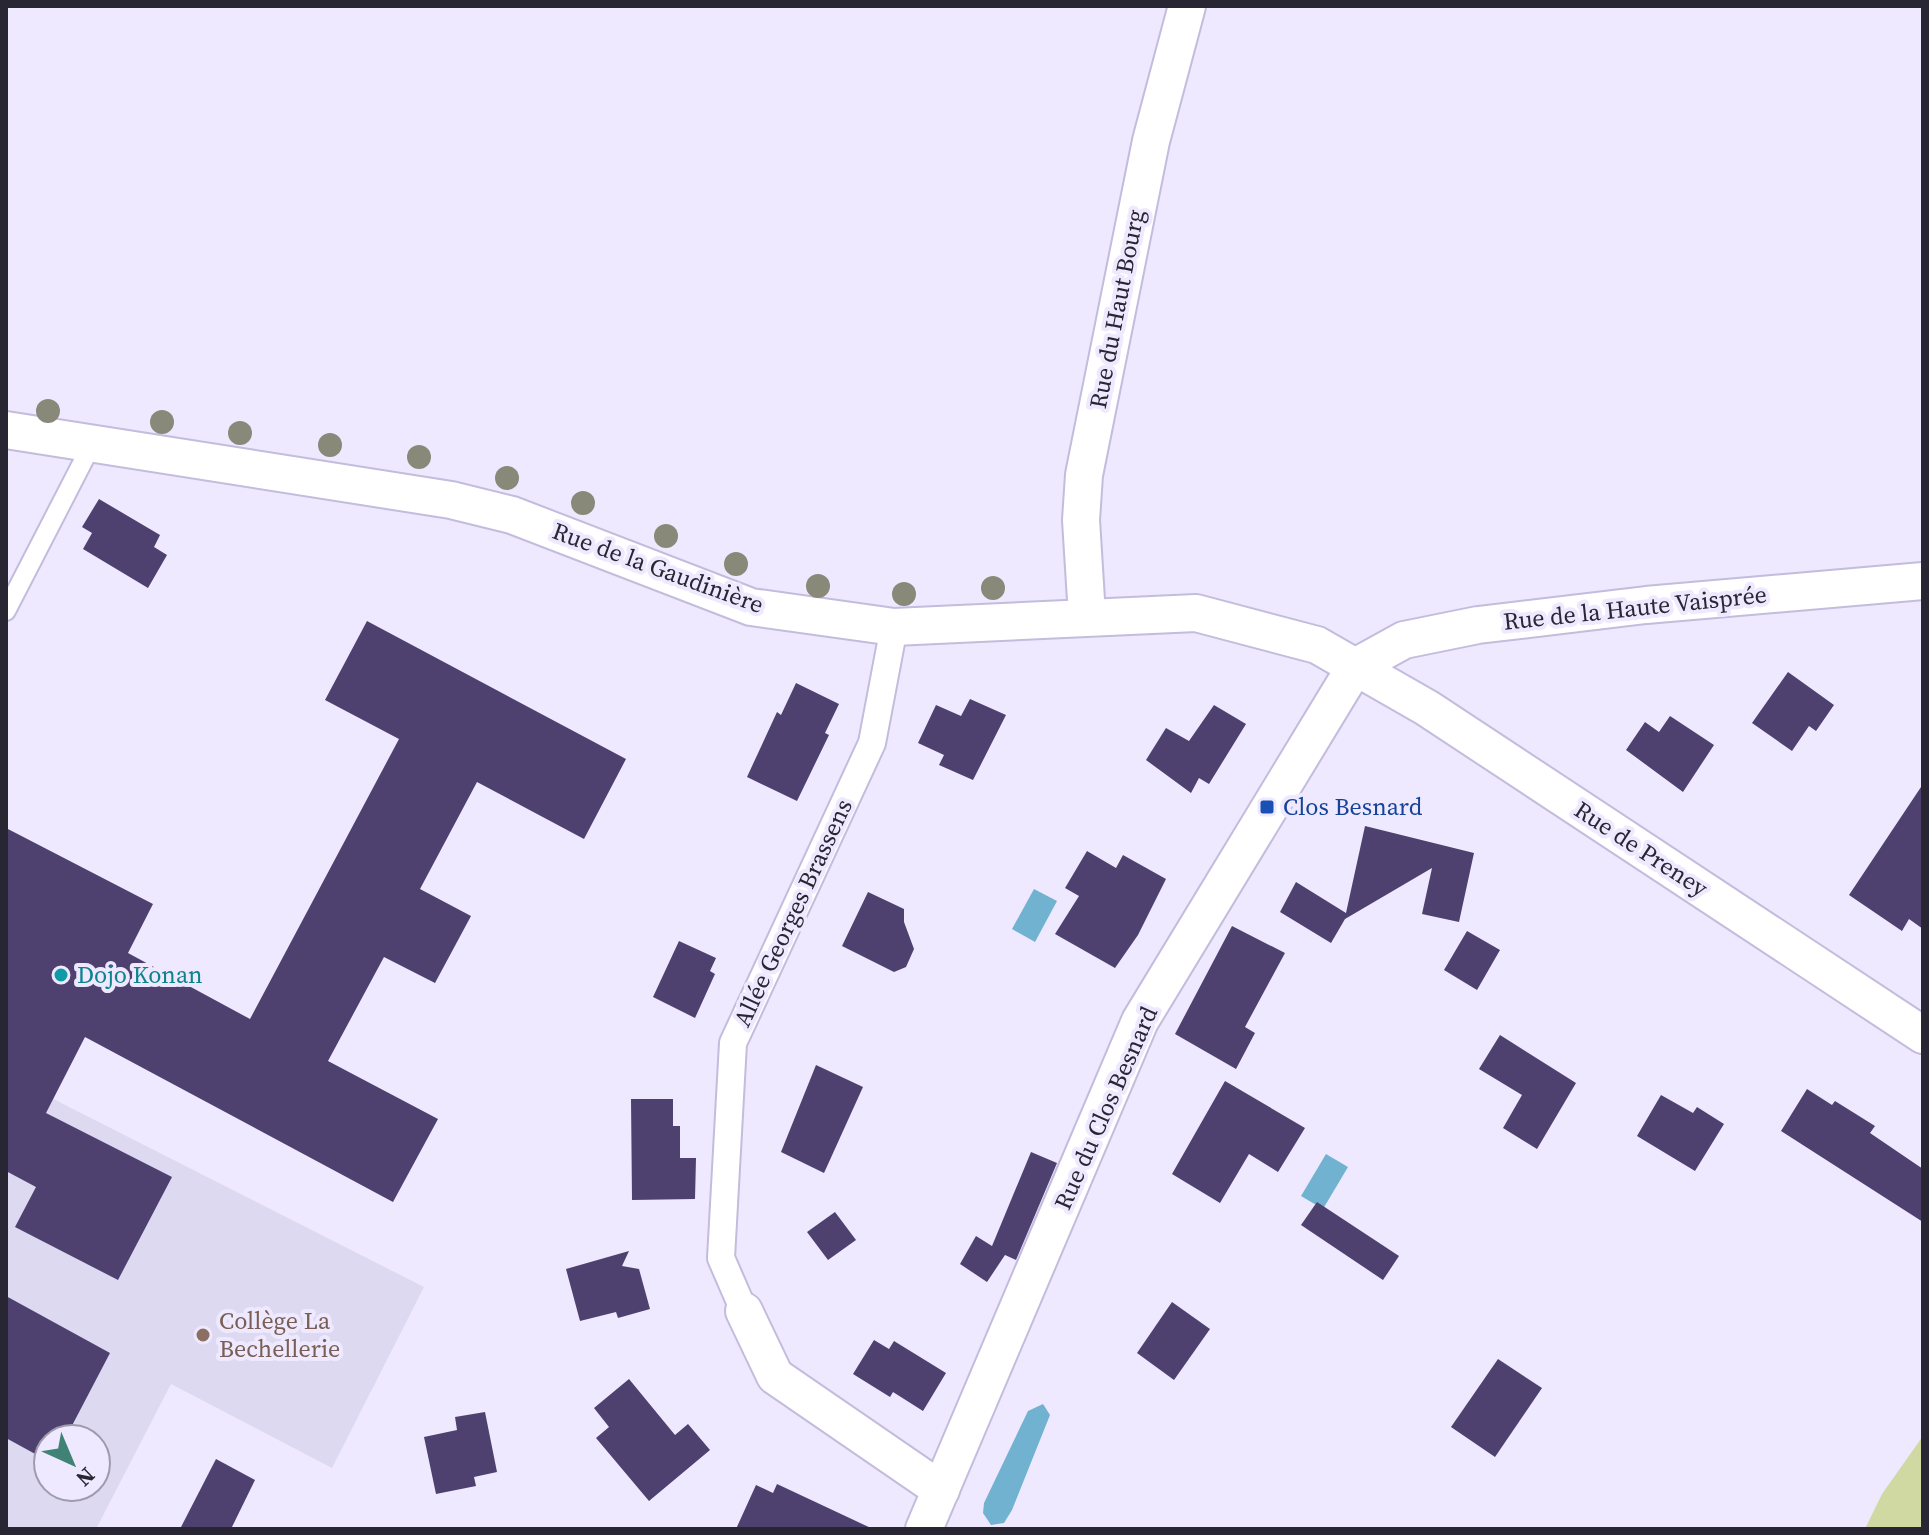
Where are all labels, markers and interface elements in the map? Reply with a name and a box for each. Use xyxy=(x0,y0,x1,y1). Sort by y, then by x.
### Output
street label: Rue du Haut Bourg xyxy=(1081,206,1152,411)
street label: Rue de la Gaudinière xyxy=(548,514,768,621)
street label: Rue de la Haute Vaisprée xyxy=(1502,577,1768,638)
place label: Clos Besnard xyxy=(1283,790,1423,823)
street label: Rue de Preney xyxy=(1568,793,1715,905)
street label: Allée Georges Brassens xyxy=(725,794,860,1032)
marker: Clos Besnard xyxy=(1258,798,1276,816)
place label: Dojo Konan xyxy=(77,958,203,991)
marker: Dojo Konan xyxy=(52,966,70,984)
street label: Rue du Clos Besnard xyxy=(1046,1001,1165,1215)
place label: Collège La Bechellerie xyxy=(219,1304,340,1365)
marker: Collège La Bechellerie xyxy=(194,1326,212,1344)
north arrow xyxy=(32,1423,112,1503)
text: N xyxy=(70,1461,102,1494)

